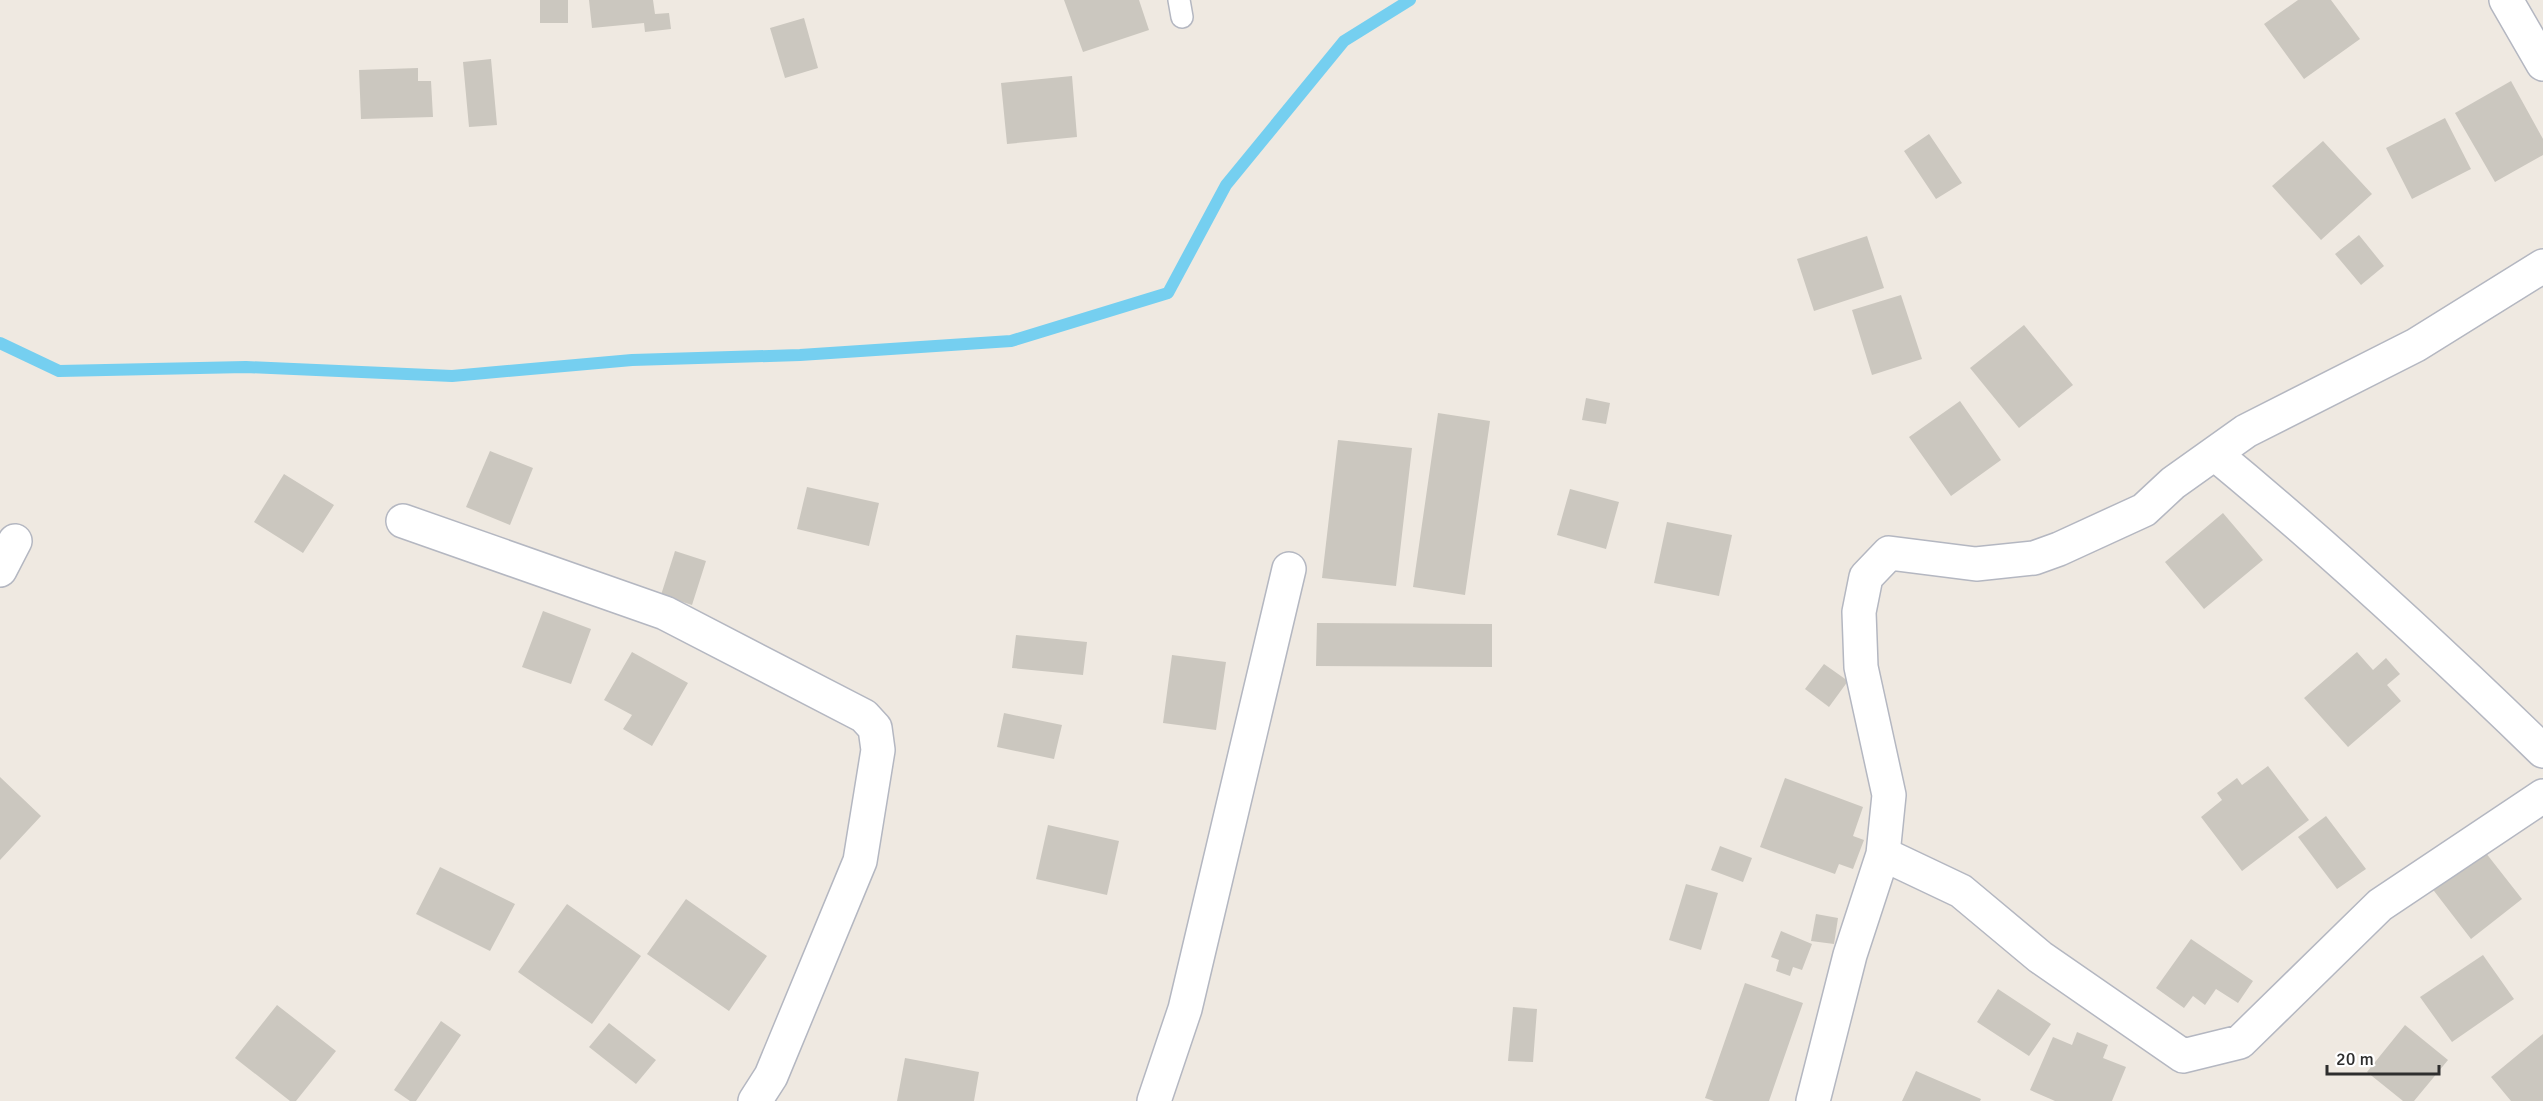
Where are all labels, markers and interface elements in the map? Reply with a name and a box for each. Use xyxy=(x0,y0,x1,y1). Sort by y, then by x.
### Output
scale bar xyxy=(2327,1038,2440,1076)
text: 20 m xyxy=(2336,1048,2374,1070)

